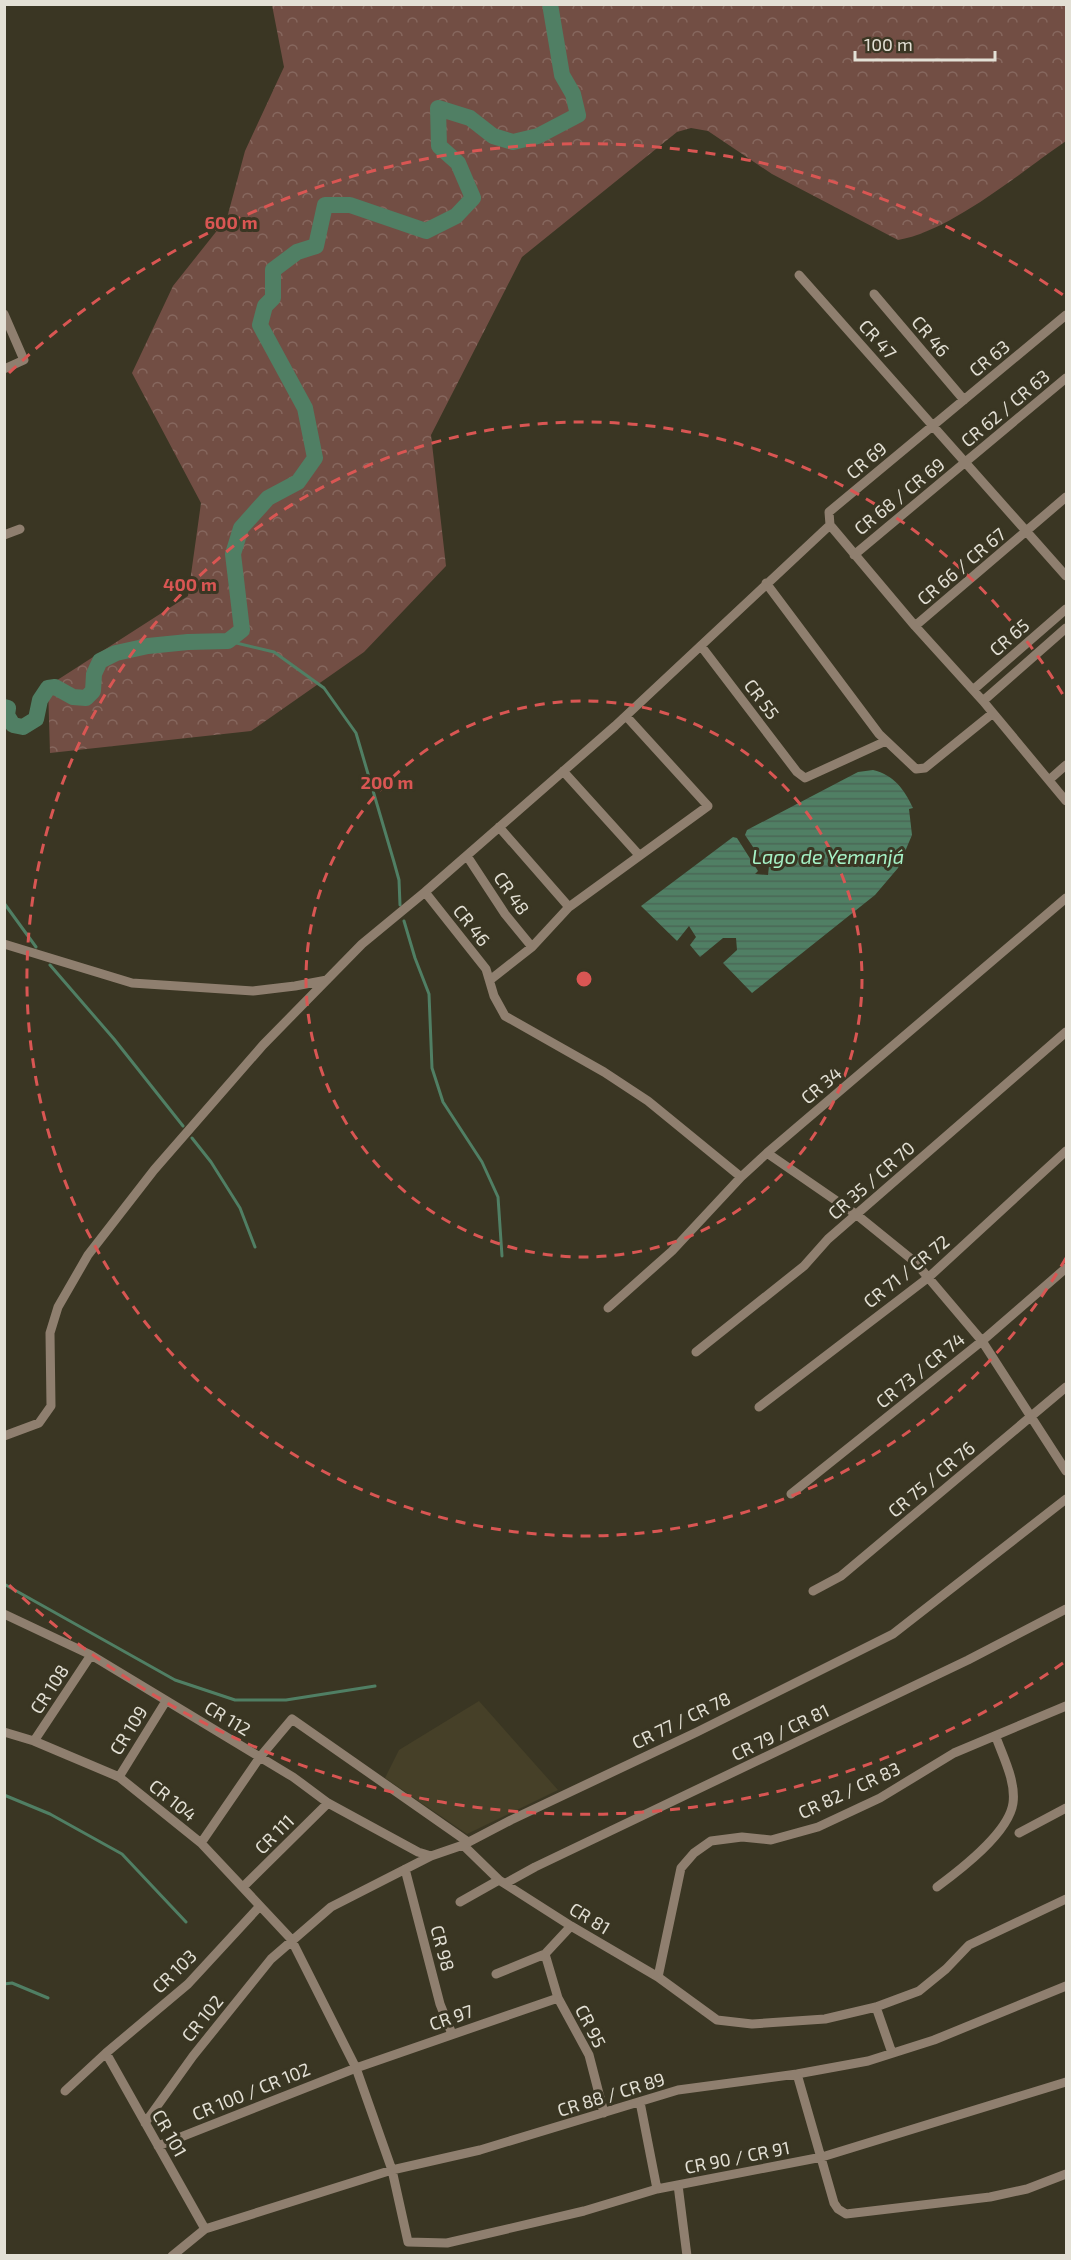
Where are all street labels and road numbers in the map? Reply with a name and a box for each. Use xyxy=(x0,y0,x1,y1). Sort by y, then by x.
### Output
street label: CR 46 xyxy=(908,311,954,361)
street label: CR 47 xyxy=(855,315,901,363)
street label: CR 63 xyxy=(964,335,1014,381)
street label: CR 62 / CR 63 xyxy=(956,365,1054,451)
street label: CR 69 xyxy=(841,437,891,483)
street label: CR 68 / CR 69 xyxy=(849,453,949,539)
street label: CR 66 / CR 67 xyxy=(912,523,1010,609)
street label: CR 65 xyxy=(985,614,1033,660)
street label: CR 55 xyxy=(740,675,784,723)
street label: CR 48 xyxy=(489,867,535,919)
street label: CR 46 xyxy=(449,900,495,950)
street label: CR 34 xyxy=(796,1062,846,1108)
street label: CR 35 / CR 70 xyxy=(823,1136,919,1224)
street label: CR 71 / CR 72 xyxy=(859,1230,953,1312)
street label: CR 73 / CR 74 xyxy=(871,1328,969,1412)
street label: CR 75 / CR 76 xyxy=(883,1436,979,1522)
street label: CR 108 xyxy=(25,1660,73,1718)
street label: CR 77 / CR 78 xyxy=(628,1687,734,1753)
street label: CR 112 xyxy=(201,1696,255,1740)
street label: CR 79 / CR 81 xyxy=(728,1699,832,1765)
street label: CR 109 xyxy=(104,1701,152,1759)
street label: CR 82 / CR 83 xyxy=(794,1757,904,1823)
street label: CR 104 xyxy=(145,1774,201,1826)
street label: CR 111 xyxy=(250,1810,298,1858)
street label: CR 81 xyxy=(566,1897,614,1939)
street label: CR 98 xyxy=(426,1923,460,1973)
street label: CR 103 xyxy=(147,1945,201,1997)
street label: CR 102 xyxy=(177,1990,227,2046)
street label: CR 97 xyxy=(426,1999,476,2035)
street label: CR 95 xyxy=(571,2001,611,2051)
street label: CR 100 / CR 102 xyxy=(189,2057,313,2125)
street label: CR 88 / CR 89 xyxy=(555,2067,667,2121)
street label: CR 101 xyxy=(148,2106,192,2160)
street label: CR 90 / CR 91 xyxy=(683,2136,791,2178)

